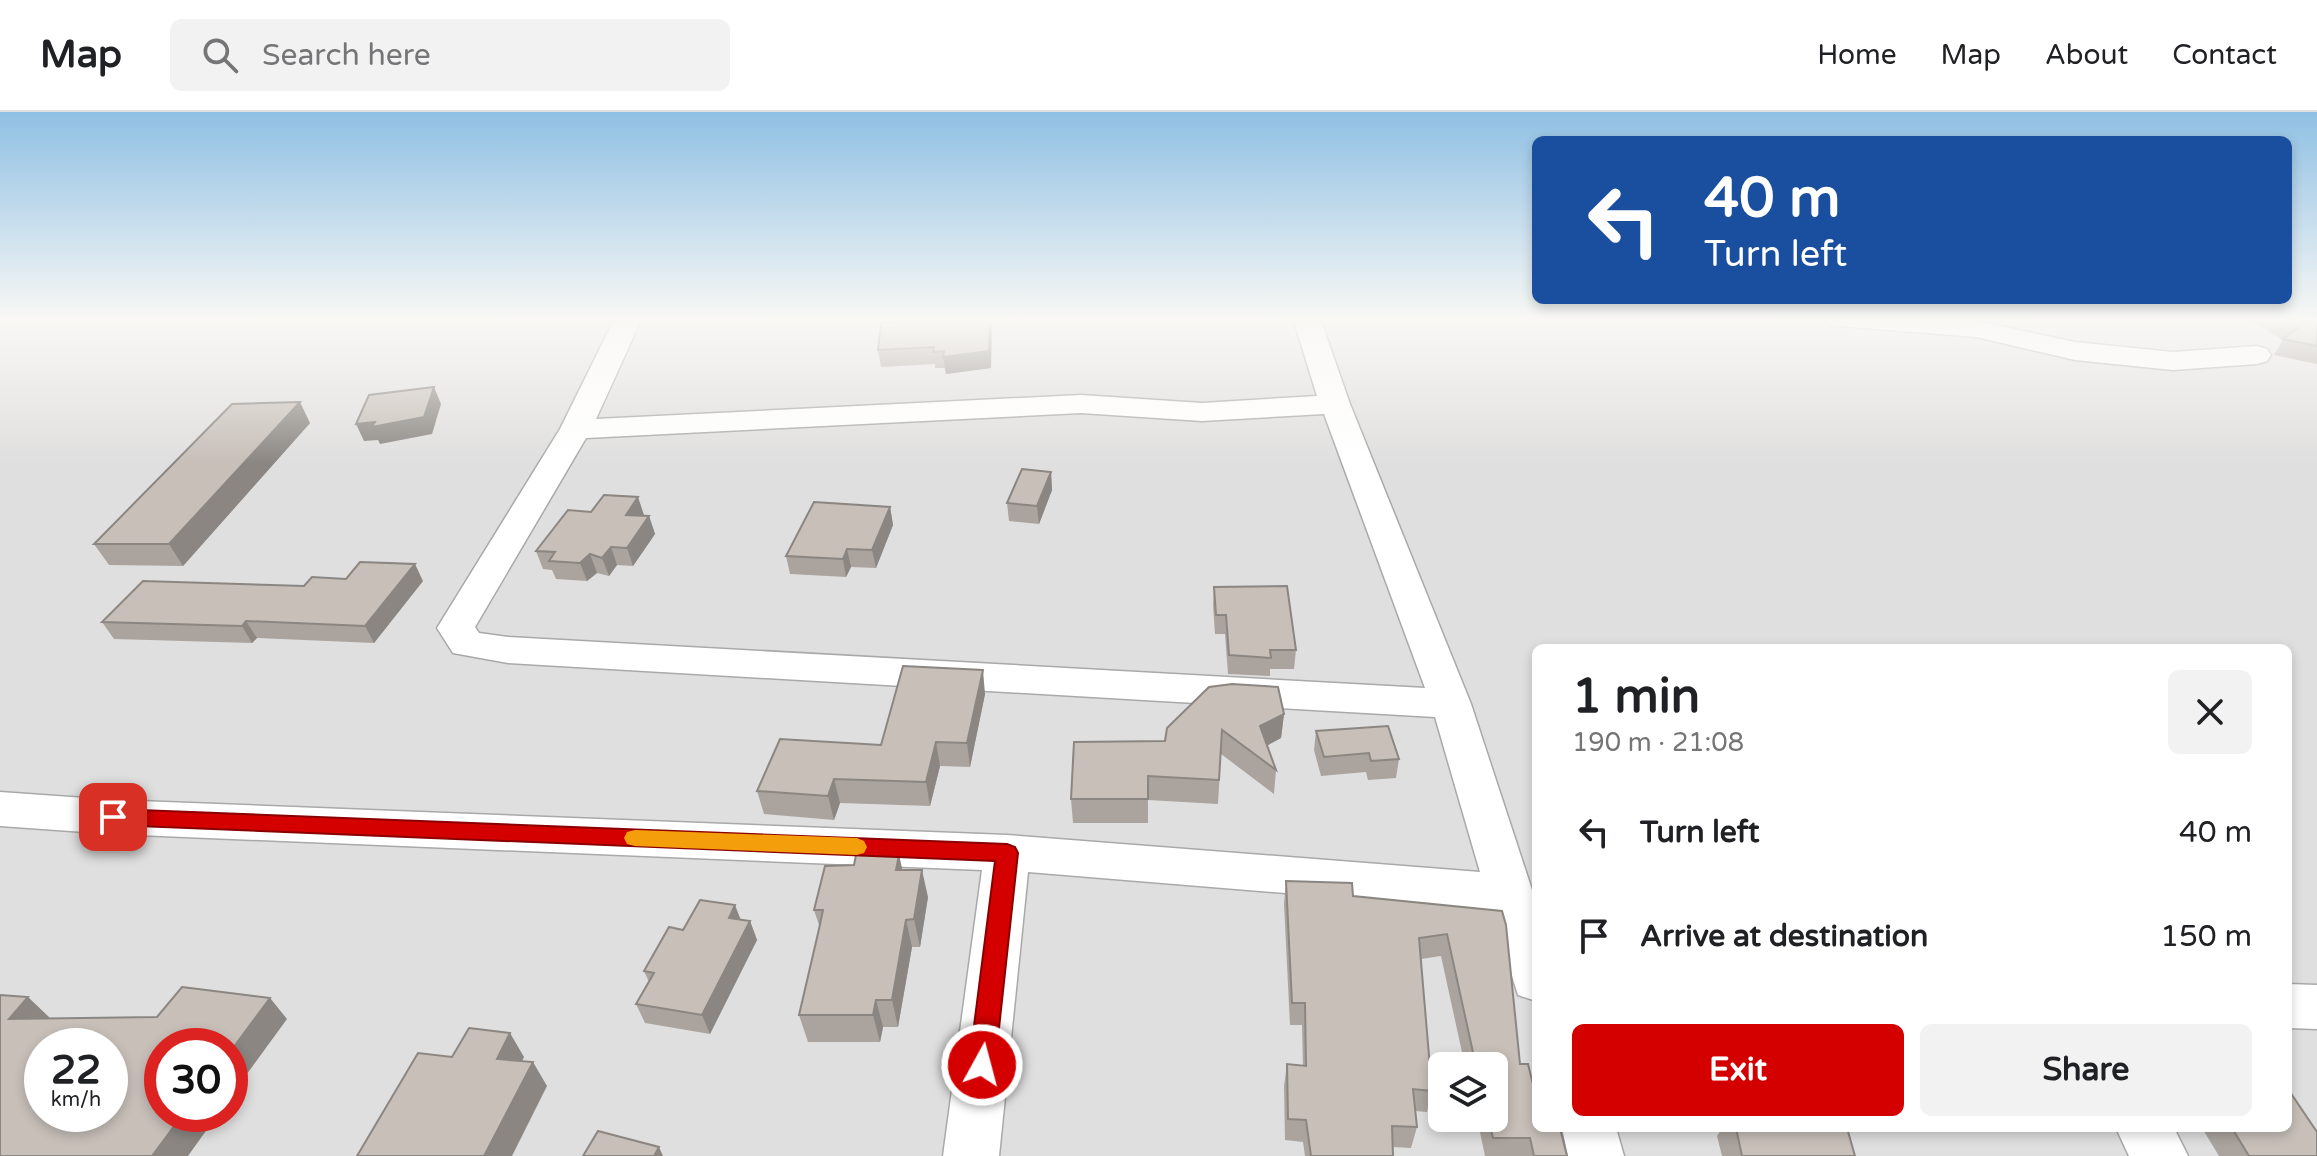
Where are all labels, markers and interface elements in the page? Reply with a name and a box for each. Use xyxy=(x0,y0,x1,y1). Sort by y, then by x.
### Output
search box xyxy=(170,19,730,91)
text: Map xyxy=(40,32,122,78)
icon: search xyxy=(198,33,242,77)
text: Search here xyxy=(262,37,431,74)
text: Home xyxy=(1817,38,1897,72)
text: Map xyxy=(1941,38,2001,72)
text: About xyxy=(2045,38,2128,72)
text: Contact xyxy=(2172,38,2277,72)
text: 40 m xyxy=(1704,165,1840,232)
icon: left xyxy=(1572,168,1676,272)
text: Turn left xyxy=(1704,233,1847,276)
text: 1 min xyxy=(1572,668,1700,726)
button: close xyxy=(2168,670,2252,754)
text: 190 m · 21:08 xyxy=(1572,727,1744,758)
pin xyxy=(79,783,147,851)
icon: arrive xyxy=(91,795,135,839)
icon: left xyxy=(1572,810,1616,854)
text: Turn left xyxy=(1640,814,1759,851)
text: 40 m xyxy=(2179,814,2252,851)
icon: arrive xyxy=(1572,914,1616,958)
text: Arrive at destination xyxy=(1640,918,1928,955)
text: 150 m xyxy=(2160,918,2252,955)
position arrow xyxy=(940,1023,1024,1107)
button: Exit xyxy=(1572,1024,1904,1116)
button: Share xyxy=(1920,1024,2252,1116)
speed limit sign: 30 xyxy=(144,1028,248,1132)
text: 22 xyxy=(51,1046,101,1094)
map controls xyxy=(1428,1052,1508,1132)
button: layers xyxy=(1428,1052,1508,1132)
text: km/h xyxy=(51,1088,101,1112)

